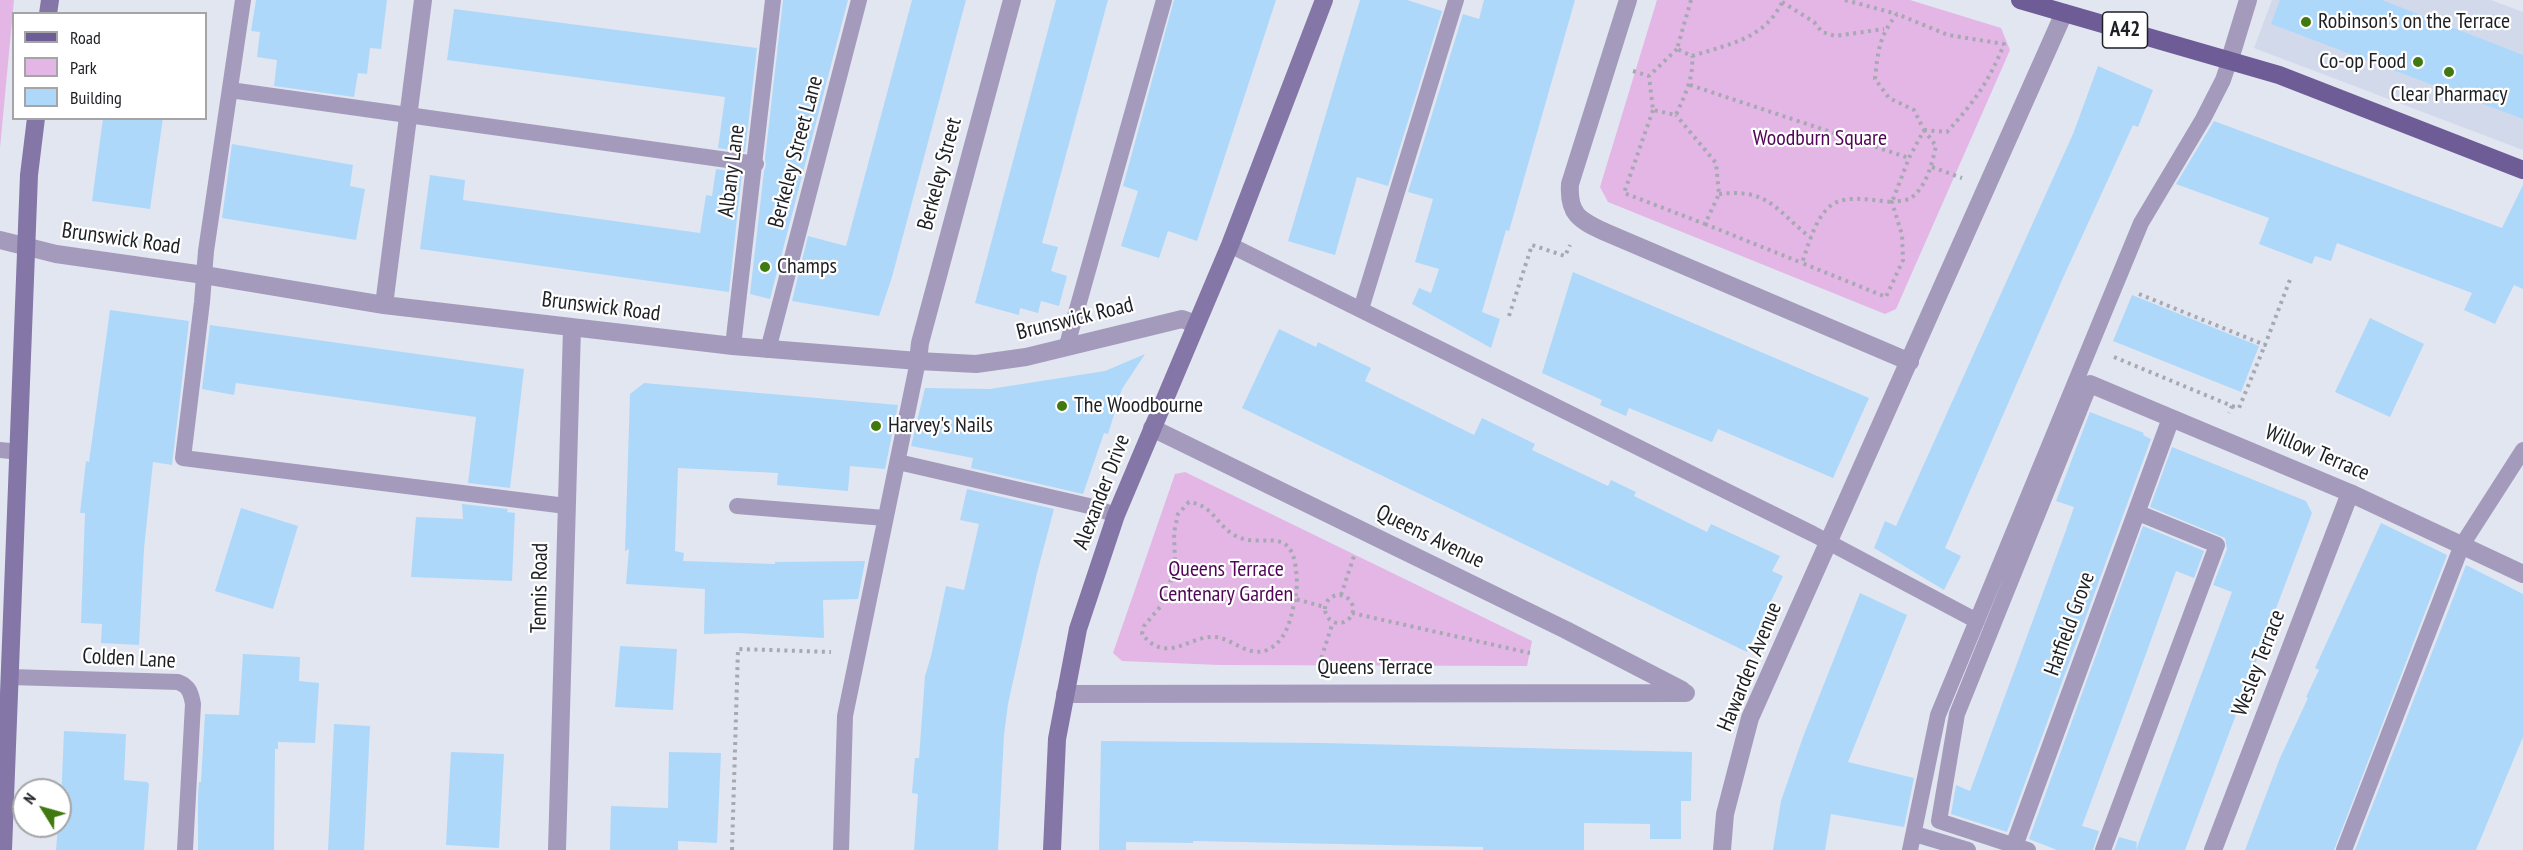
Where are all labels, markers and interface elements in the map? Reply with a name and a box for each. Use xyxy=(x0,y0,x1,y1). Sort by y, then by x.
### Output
place label: Robinson's on the Terrace xyxy=(2318,9,2510,35)
legend xyxy=(12,12,207,120)
road number: A42 xyxy=(2102,12,2148,48)
marker: Robinson's on the Terrace xyxy=(2299,15,2313,29)
text: Road xyxy=(70,26,101,49)
place label: Co-op Food xyxy=(2319,49,2406,75)
marker: Co-op Food xyxy=(2411,55,2425,69)
text: Park xyxy=(70,56,97,79)
marker: Clear Pharmacy xyxy=(2442,65,2456,79)
street label: Berkeley Street Lane xyxy=(763,73,829,231)
place label: Clear Pharmacy xyxy=(2390,82,2508,108)
text: Building xyxy=(70,86,122,109)
street label: Berkeley Street xyxy=(912,115,968,233)
street label: Albany Lane xyxy=(713,123,751,219)
park label: Woodburn Square xyxy=(1753,126,1887,152)
street label: Brunswick Road xyxy=(60,218,182,260)
place label: Champs xyxy=(777,254,837,280)
marker: Champs xyxy=(758,260,772,274)
street label: Brunswick Road xyxy=(540,287,662,327)
street label: Brunswick Road xyxy=(1014,292,1136,346)
place label: The Woodbourne xyxy=(1074,393,1203,419)
marker: The Woodbourne xyxy=(1055,399,1069,413)
place label: Harvey's Nails xyxy=(888,413,993,439)
marker: Harvey's Nails xyxy=(869,419,883,433)
street label: Willow Terrace xyxy=(2261,419,2373,487)
street label: Alexander Drive xyxy=(1068,431,1136,553)
street label: Queens Avenue xyxy=(1372,499,1488,575)
street label: Tennis Road xyxy=(526,543,554,633)
park label: Queens Terrace Centenary Garden xyxy=(1159,557,1293,608)
street label: Hatfield Grove xyxy=(2039,569,2101,679)
street label: Hawarden Avenue xyxy=(1712,599,1788,735)
street label: Wesley Terrace xyxy=(2227,606,2291,720)
street label: Colden Lane xyxy=(82,643,176,675)
street label: Queens Terrace xyxy=(1317,655,1433,681)
north arrow xyxy=(12,778,72,838)
text: N xyxy=(19,789,40,808)

